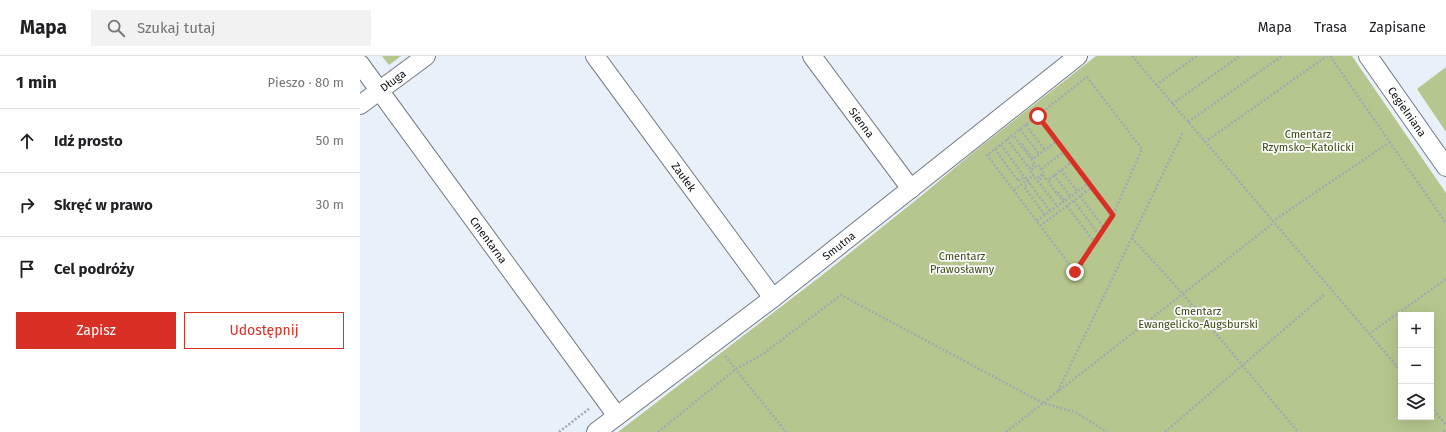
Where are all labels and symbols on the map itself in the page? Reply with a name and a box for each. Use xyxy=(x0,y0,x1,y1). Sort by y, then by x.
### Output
street label: Długa xyxy=(378,67,408,94)
street label: Cegielniana xyxy=(1385,84,1429,139)
street label: Sienna xyxy=(846,105,877,140)
route start xyxy=(1029,107,1047,125)
park label: Cmentarz Rzymsko–Katolicki xyxy=(1262,128,1354,154)
street label: Zaułek xyxy=(669,160,699,194)
street label: Cmentarna xyxy=(467,214,510,266)
street label: Smutna xyxy=(820,229,858,263)
park label: Cmentarz Prawosławny xyxy=(930,250,995,276)
route end xyxy=(1066,263,1084,281)
park label: Cmentarz Ewangelicko-Augsburski xyxy=(1138,305,1258,331)

